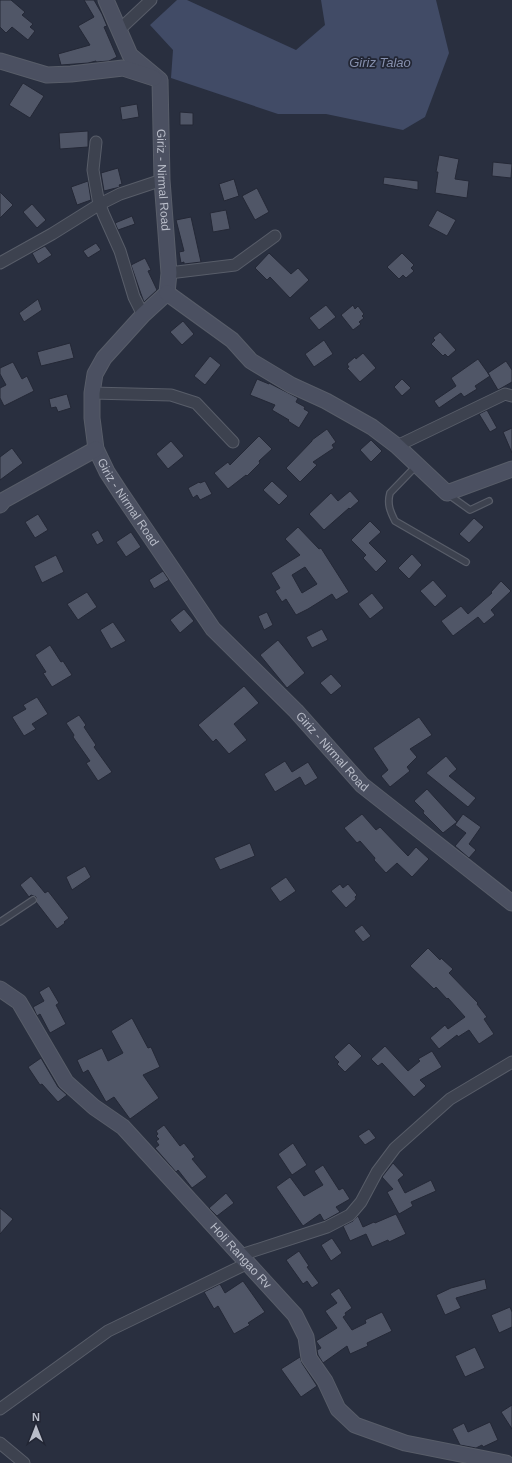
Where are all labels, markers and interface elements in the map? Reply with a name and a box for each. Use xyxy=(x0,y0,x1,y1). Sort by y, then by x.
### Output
water label: Giriz Talao xyxy=(349,55,411,70)
street label: Giriz - Nirmal Road xyxy=(154,129,173,231)
street label: Giriz - Nirmal Road xyxy=(94,456,162,549)
street label: Giriz - Nirmal Road xyxy=(293,709,371,794)
street label: Holi Rangao Rv xyxy=(207,1220,274,1291)
north arrow xyxy=(16,1407,56,1447)
text: N xyxy=(32,1411,40,1423)

